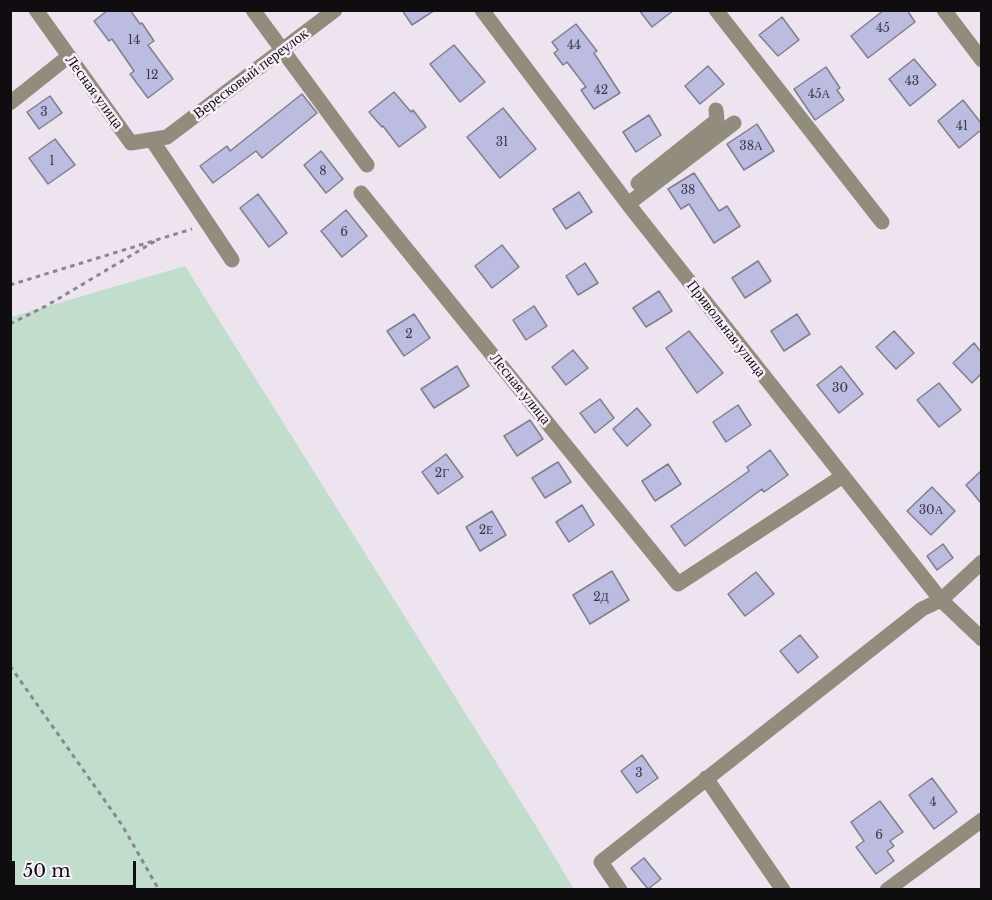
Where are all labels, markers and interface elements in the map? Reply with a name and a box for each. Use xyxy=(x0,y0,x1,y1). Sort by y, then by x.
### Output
house number: 45 xyxy=(876,22,890,36)
street label: Вересковый переулок xyxy=(190,25,312,123)
house number: 14 xyxy=(128,34,140,48)
house number: 44 xyxy=(567,39,581,53)
street label: Лесная улица xyxy=(61,52,127,132)
house number: 12 xyxy=(146,69,158,83)
house number: 43 xyxy=(905,75,919,89)
house number: 42 xyxy=(594,84,608,98)
house number: 45А xyxy=(808,88,830,102)
house number: 3 xyxy=(40,106,48,120)
house number: 41 xyxy=(956,120,968,134)
house number: 31 xyxy=(496,136,508,150)
house number: 38А xyxy=(739,140,763,154)
house number: 1 xyxy=(49,155,55,169)
house number: 8 xyxy=(319,165,327,179)
house number: 38 xyxy=(681,184,695,198)
house number: 6 xyxy=(340,226,348,240)
street label: Привольная улица xyxy=(683,277,769,381)
house number: 2 xyxy=(405,328,413,342)
street label: Лесная улица xyxy=(486,350,554,428)
house number: 30 xyxy=(832,382,848,396)
house number: 2Г xyxy=(435,467,449,481)
house number: 30А xyxy=(919,504,943,518)
house number: 2Е xyxy=(479,524,493,538)
house number: 2Д xyxy=(593,591,609,605)
house number: 3 xyxy=(635,767,643,781)
house number: 4 xyxy=(929,796,937,810)
house number: 6 xyxy=(875,829,883,843)
scale bar xyxy=(15,849,140,887)
text: 50 m xyxy=(23,860,71,882)

